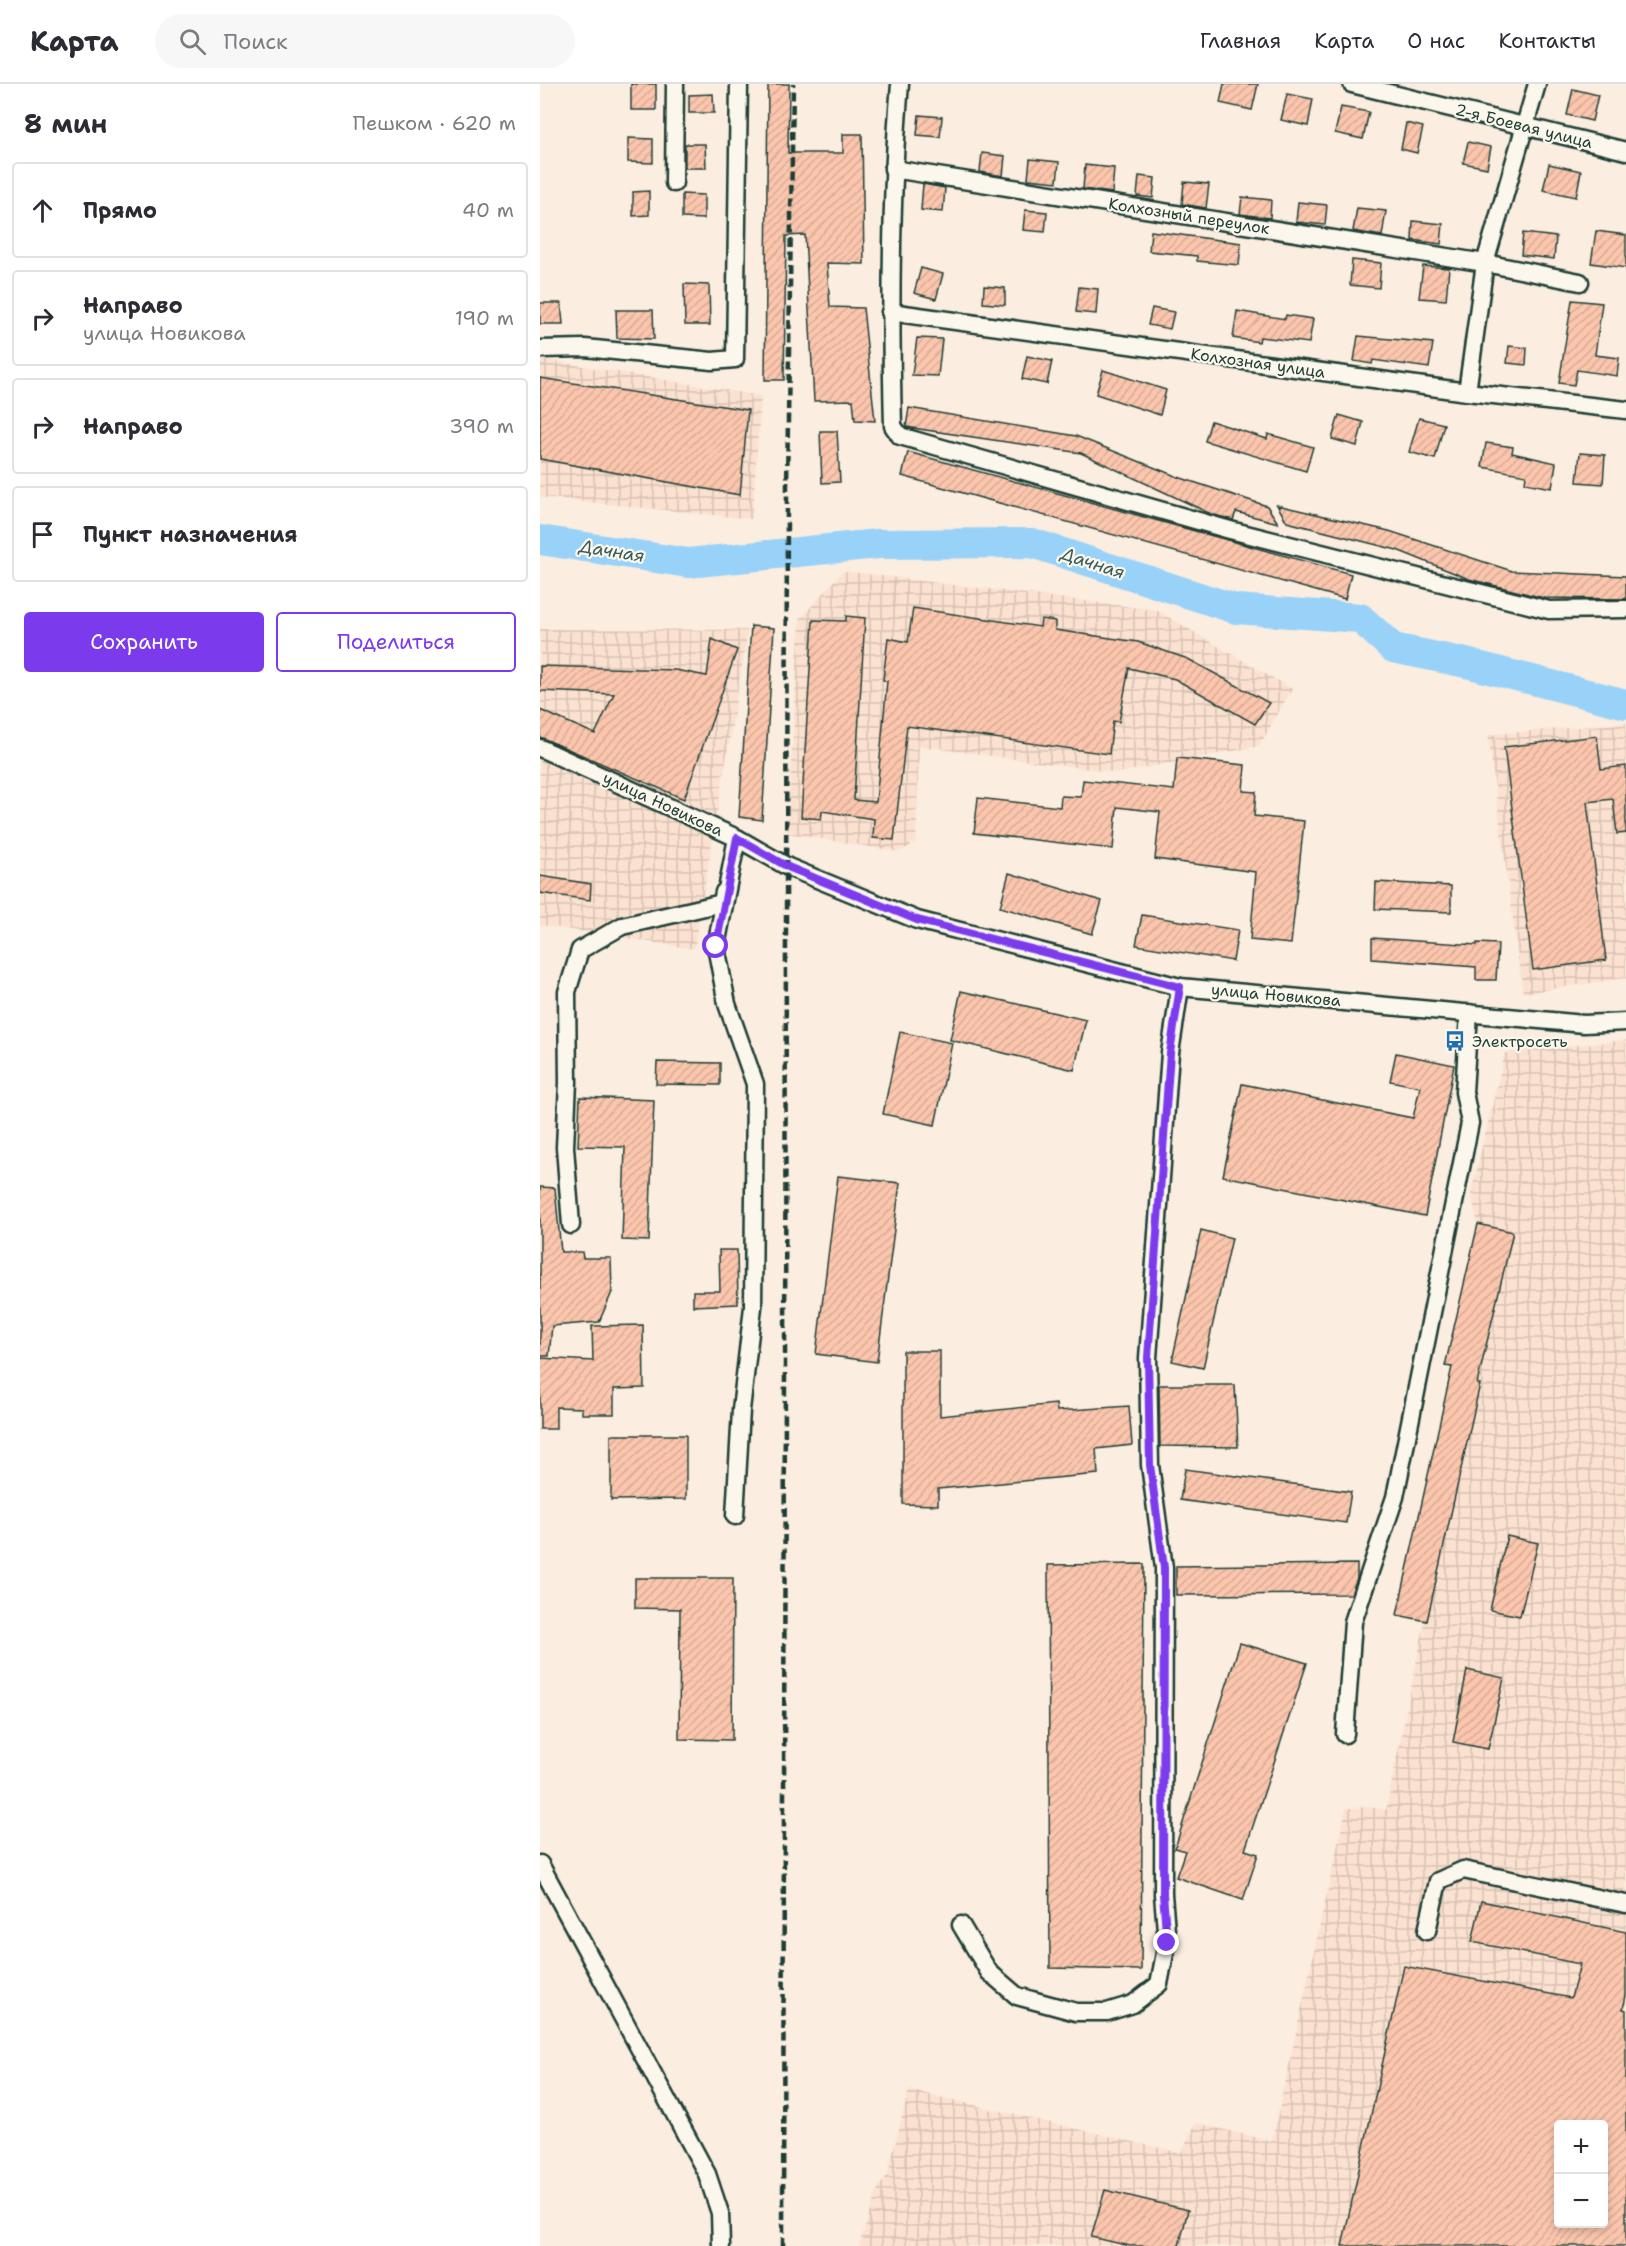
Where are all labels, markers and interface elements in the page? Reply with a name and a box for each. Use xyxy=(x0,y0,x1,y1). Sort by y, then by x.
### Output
search box xyxy=(155,14,575,68)
text: Карта xyxy=(30,22,119,60)
icon: search xyxy=(176,25,209,58)
text: Поиск xyxy=(224,27,288,56)
text: Главная xyxy=(1200,27,1281,55)
text: Карта xyxy=(1314,27,1374,55)
text: О нас xyxy=(1407,27,1465,55)
text: Контакты xyxy=(1498,27,1596,55)
street label: 2-я Боевая улица xyxy=(1453,99,1595,153)
text: 8 мин xyxy=(24,106,107,141)
text: Пешком · 620 m xyxy=(353,110,516,136)
street label: Колхозный переулок xyxy=(1107,193,1272,239)
icon: ahead xyxy=(26,194,59,227)
text: Прямо xyxy=(83,196,157,225)
text: 40 m xyxy=(462,197,514,223)
text: Направо xyxy=(83,291,183,320)
icon: right xyxy=(26,302,59,335)
text: 190 m xyxy=(455,305,514,331)
text: улица Новикова xyxy=(83,320,246,346)
street label: Колхозная улица xyxy=(1189,343,1327,383)
icon: right xyxy=(26,410,59,443)
text: Направо xyxy=(83,412,183,441)
text: 390 m xyxy=(449,413,514,439)
icon: arrive xyxy=(26,518,59,551)
text: Пункт назначения xyxy=(83,520,297,549)
water label: Дачная xyxy=(577,534,646,568)
water label: Дачная xyxy=(1057,541,1128,585)
button: Сохранить xyxy=(24,612,264,672)
button: Поделиться xyxy=(276,612,516,672)
street label: улица Новикова xyxy=(600,767,726,841)
route start xyxy=(702,932,728,958)
street label: улица Новикова xyxy=(1210,979,1342,1011)
bus stop icon: Электросеть xyxy=(1443,1029,1467,1053)
place label: Электросеть xyxy=(1472,1031,1568,1052)
route end xyxy=(1153,1929,1179,1955)
map controls xyxy=(1554,2120,1608,2228)
button: + xyxy=(1554,2120,1608,2174)
button: − xyxy=(1554,2174,1608,2228)

